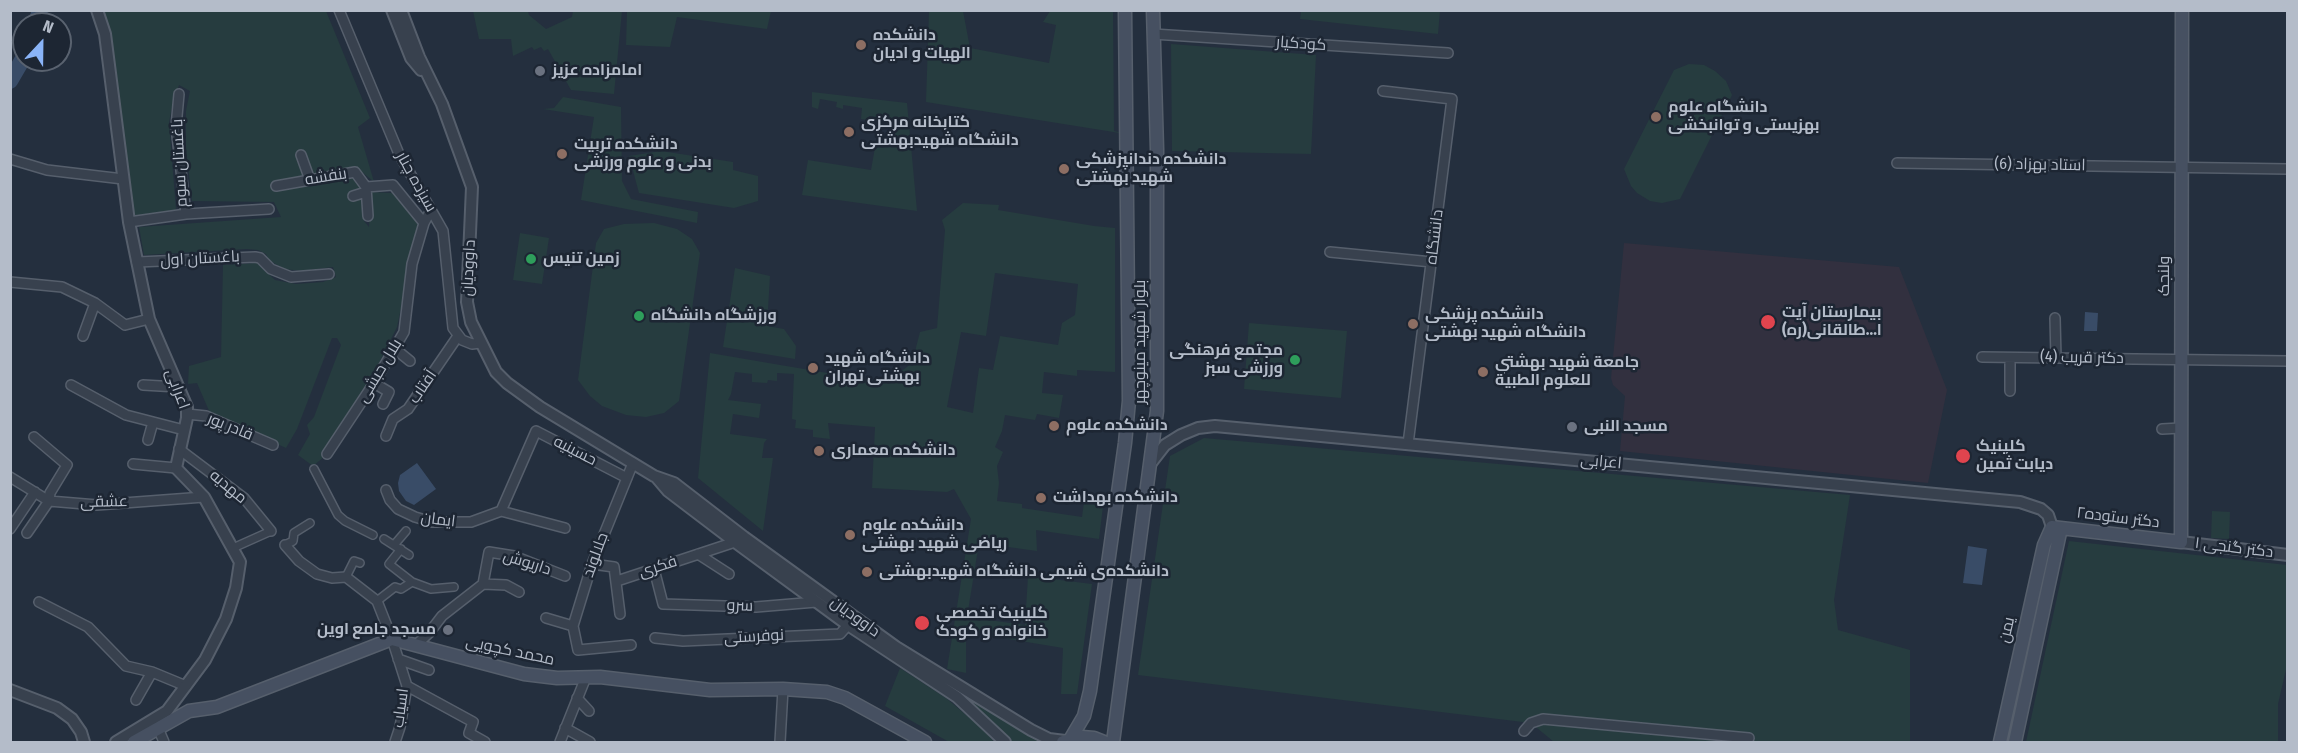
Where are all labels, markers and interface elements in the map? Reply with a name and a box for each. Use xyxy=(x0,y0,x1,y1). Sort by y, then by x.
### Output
north arrow xyxy=(12,12,72,72)
text: N xyxy=(40,16,56,37)
place label: دانشکده الهیات و ادیان xyxy=(873,26,971,64)
street label: کودکیار xyxy=(1275,33,1327,55)
marker: دانشکده الهیات و ادیان xyxy=(854,38,868,52)
place label: امامزاده عزیز xyxy=(552,61,642,81)
marker: امامزاده عزیز xyxy=(533,64,547,78)
place label: دانشگاه علوم بهزیستی و توانبخشی xyxy=(1668,98,1820,136)
marker: دانشگاه علوم بهزیستی و توانبخشی xyxy=(1649,110,1663,124)
place label: کتابخانه مرکزی دانشگاه شهیدبهشتی xyxy=(861,113,1019,151)
street label: باغستان سوم xyxy=(168,118,192,208)
marker: کتابخانه مرکزی دانشگاه شهیدبهشتی xyxy=(842,125,856,139)
place label: دانشکده تربیت بدنی و علوم ورزشی xyxy=(574,135,712,173)
marker: دانشکده تربیت بدنی و علوم ورزشی xyxy=(555,147,569,161)
street label: سیزده چنار xyxy=(392,148,440,216)
place label: دانشکده دندانپزشکی شهید بهشتی xyxy=(1076,150,1226,188)
street label: استاد بهزاد (6) xyxy=(1994,155,2086,175)
marker: دانشکده دندانپزشکی شهید بهشتی xyxy=(1057,162,1071,176)
street label: بنفشه xyxy=(304,164,348,190)
street label: دانشگاه xyxy=(1422,208,1448,266)
street label: داوودیان xyxy=(458,239,480,297)
street label: باغستان اول xyxy=(160,247,240,271)
place label: زمین تنیس xyxy=(543,249,620,269)
marker: زمین تنیس xyxy=(524,252,538,266)
street label: ولنجک xyxy=(2155,256,2175,296)
street label: بلوار شهید مینوچهر xyxy=(1131,280,1151,404)
place label: بیمارستان آیت ا...طالقانی(ره) xyxy=(1782,303,1882,341)
place label: دانشکده پزشکی دانشگاه شهید بهشتی xyxy=(1425,305,1586,343)
place label: ورزشگاه دانشگاه xyxy=(651,306,777,326)
marker: ورزشگاه دانشگاه xyxy=(632,309,646,323)
marker: بیمارستان آیت ا...طالقانی(ره) xyxy=(1759,313,1777,331)
marker: دانشکده پزشکی دانشگاه شهید بهشتی xyxy=(1406,317,1420,331)
street label: بلال حبشی xyxy=(354,336,406,406)
place label: مجتمع فرهنگی ورزشی سبز xyxy=(1169,341,1283,379)
street label: دکتر قریب (4) xyxy=(2040,348,2124,368)
place label: دانشگاه شهید بهشتی تهران xyxy=(825,349,930,387)
marker: مجتمع فرهنگی ورزشی سبز xyxy=(1288,353,1302,367)
place label: جامعة شهيد بهشتي للعلوم الطبية xyxy=(1495,353,1639,391)
marker: دانشگاه شهید بهشتی تهران xyxy=(806,361,820,375)
marker: جامعة شهيد بهشتي للعلوم الطبية xyxy=(1476,365,1490,379)
street label: اعرابی xyxy=(161,366,193,412)
street label: آفتاب xyxy=(405,367,441,407)
street label: قادر پور xyxy=(204,409,256,445)
place label: دانشکده علوم xyxy=(1066,416,1168,436)
place label: مسجد النبی xyxy=(1584,417,1668,437)
marker: دانشکده علوم xyxy=(1047,419,1061,433)
marker: مسجد النبی xyxy=(1565,420,1579,434)
street label: حسینیه xyxy=(550,432,600,470)
place label: کلینیک دیابت ثمین xyxy=(1976,437,2053,475)
place label: دانشکده معماری xyxy=(831,441,956,461)
marker: دانشکده معماری xyxy=(812,444,826,458)
marker: کلینیک دیابت ثمین xyxy=(1954,447,1972,465)
street label: اعرابی xyxy=(1580,451,1622,473)
street label: مهدیه xyxy=(205,466,251,508)
place label: دانشکده بهداشت xyxy=(1053,488,1178,508)
marker: دانشکده بهداشت xyxy=(1034,491,1048,505)
street label: عشقی xyxy=(80,492,128,512)
street label: دکتر ستوده۲ xyxy=(2075,503,2161,533)
street label: ایمان xyxy=(420,508,456,532)
place label: دانشکده علوم ریاضی شهید بهشتی xyxy=(862,516,1007,554)
marker: دانشکده علوم ریاضی شهید بهشتی xyxy=(843,528,857,542)
street label: جلالوند xyxy=(579,530,613,580)
street label: دکتر گنجی ۱ xyxy=(2194,534,2274,562)
street label: داریوش xyxy=(501,546,553,580)
street label: فکری xyxy=(636,552,680,582)
place label: دانشکده‌ی شیمی دانشگاه شهیدبهشتی xyxy=(879,562,1169,582)
marker: دانشکده‌ی شیمی دانشگاه شهیدبهشتی xyxy=(860,565,874,579)
street label: داوودیان xyxy=(826,593,884,641)
street label: سرو xyxy=(726,596,754,616)
place label: کلینیک تخصصی خانواده و کودک xyxy=(936,604,1048,642)
marker: کلینیک تخصصی خانواده و کودک xyxy=(913,614,931,632)
street label: یمن xyxy=(1995,615,2019,645)
place label: مسجد جامع اوین xyxy=(317,620,436,640)
marker: مسجد جامع اوین xyxy=(441,623,455,637)
street label: نوفرستی xyxy=(723,626,785,648)
street label: محمد کچویی xyxy=(464,632,556,670)
street label: اسیاب xyxy=(389,687,413,729)

